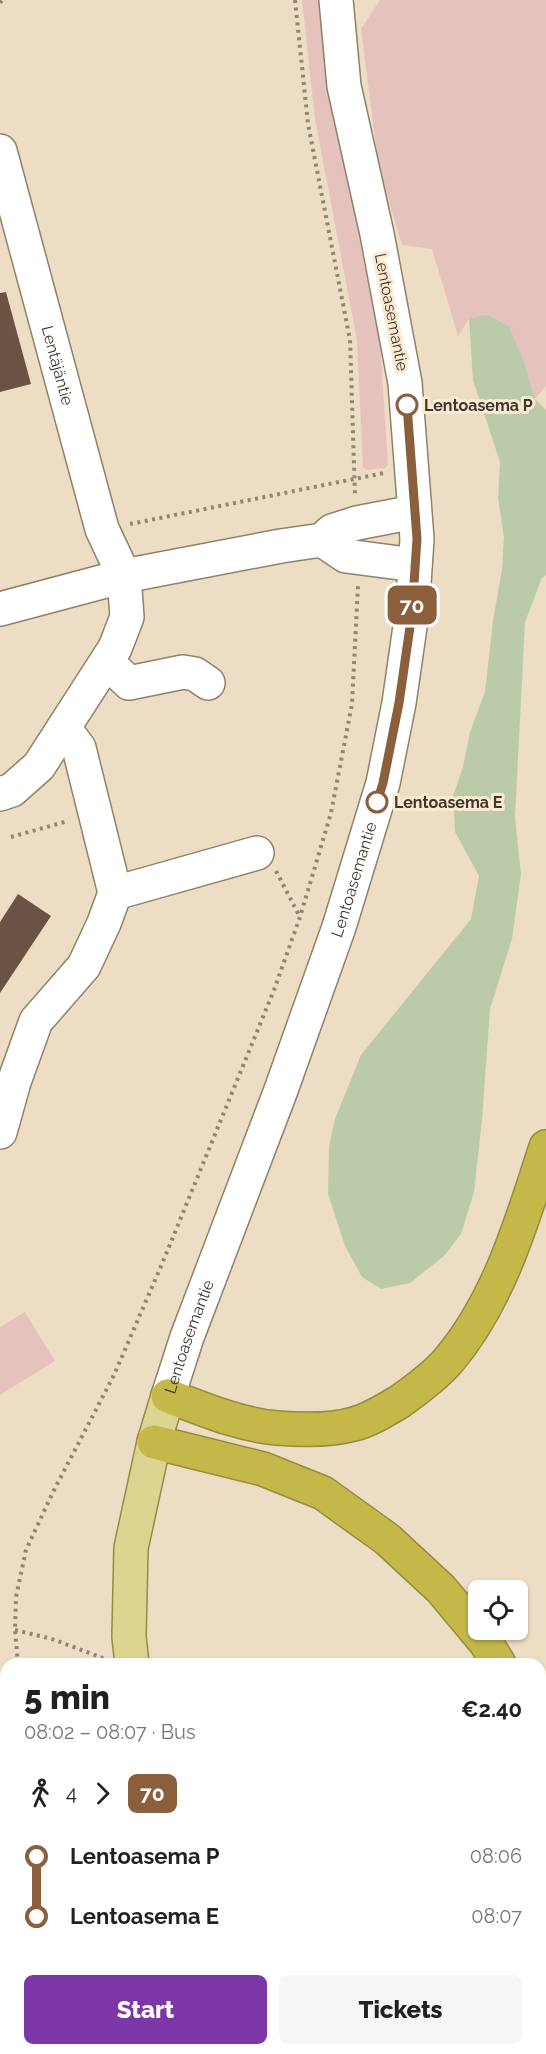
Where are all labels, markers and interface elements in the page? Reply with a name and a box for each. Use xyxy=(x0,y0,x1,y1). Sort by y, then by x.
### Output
street label: Lentoasemantie xyxy=(371,252,412,372)
street label: Lentäjäntie xyxy=(38,324,77,407)
marker: Lentoasema P xyxy=(396,394,418,416)
place label: Lentoasema P xyxy=(424,396,533,415)
line badge: 70 xyxy=(385,586,439,624)
text: 70 xyxy=(400,593,424,618)
marker: Lentoasema E xyxy=(366,791,388,813)
place label: Lentoasema E xyxy=(394,793,503,812)
street label: Lentoasemantie xyxy=(327,820,381,940)
street label: Lentoasemantie xyxy=(160,1277,218,1396)
map controls xyxy=(468,1580,528,1640)
button: locate xyxy=(468,1580,528,1640)
text: 5 min xyxy=(24,1678,110,1717)
text: €2.40 xyxy=(461,1696,522,1722)
text: 08:02 – 08:07 · Bus xyxy=(24,1720,196,1744)
icon: walk xyxy=(24,1777,57,1810)
icon: forward xyxy=(86,1777,119,1810)
text: 4 xyxy=(66,1781,77,1805)
text: 70 xyxy=(140,1781,165,1806)
text: Lentoasema P xyxy=(70,1843,220,1869)
text: 08:06 xyxy=(470,1844,522,1868)
text: Lentoasema E xyxy=(70,1903,219,1929)
text: 08:07 xyxy=(471,1904,522,1928)
button: Start xyxy=(24,1975,267,2044)
button: Tickets xyxy=(279,1975,522,2044)

